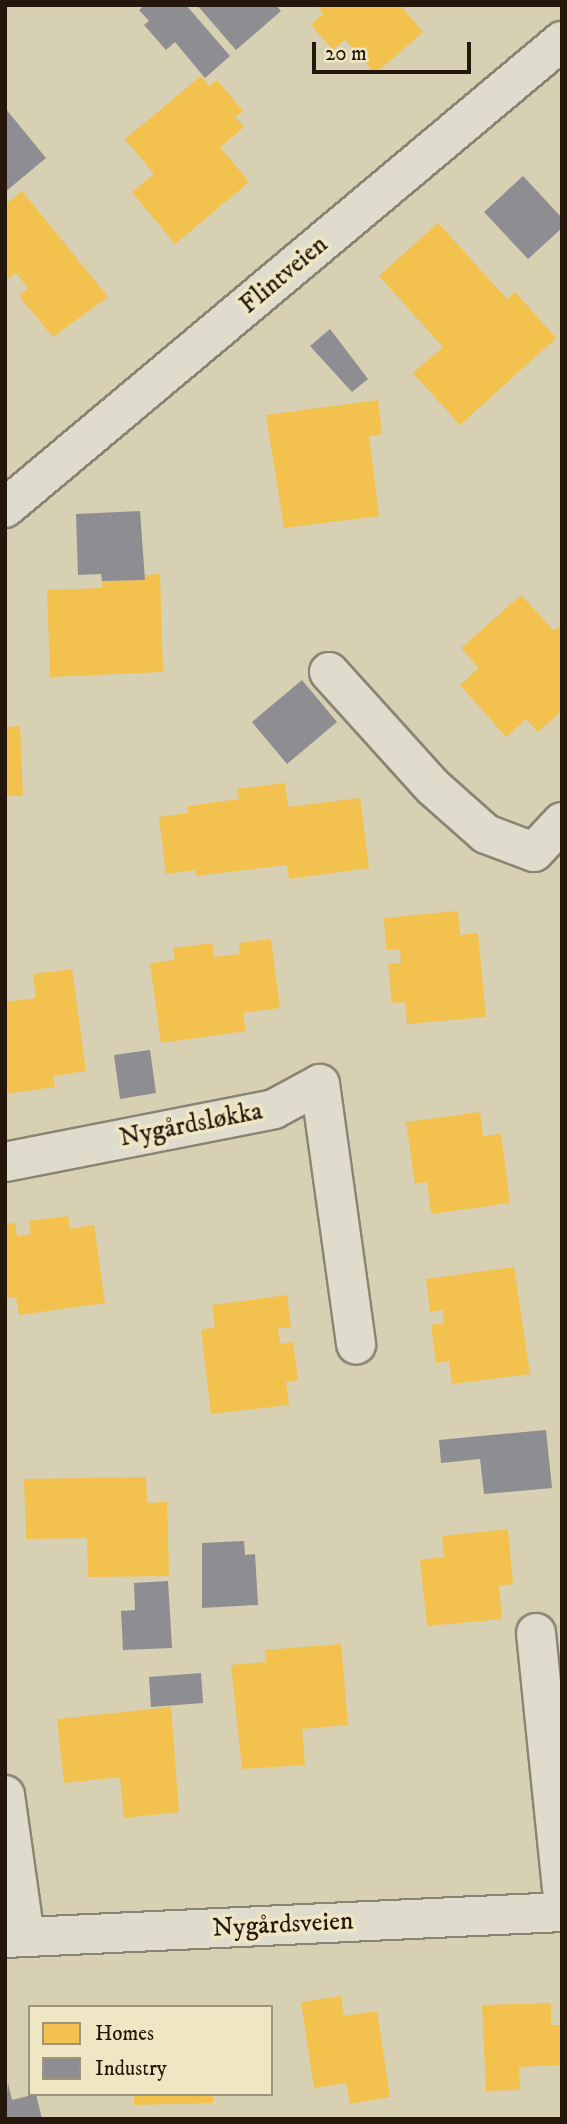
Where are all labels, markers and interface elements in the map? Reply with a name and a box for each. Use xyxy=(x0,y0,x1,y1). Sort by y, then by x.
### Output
scale bar xyxy=(315,28,474,72)
text: 20 m xyxy=(325,41,367,67)
street label: Flintveien xyxy=(234,229,334,321)
street label: Nygårdsløkka xyxy=(117,1096,265,1154)
street label: Nygårdsveien xyxy=(212,1906,354,1944)
legend xyxy=(28,2005,273,2096)
text: Homes xyxy=(95,2021,154,2047)
text: Industry xyxy=(95,2056,167,2082)

